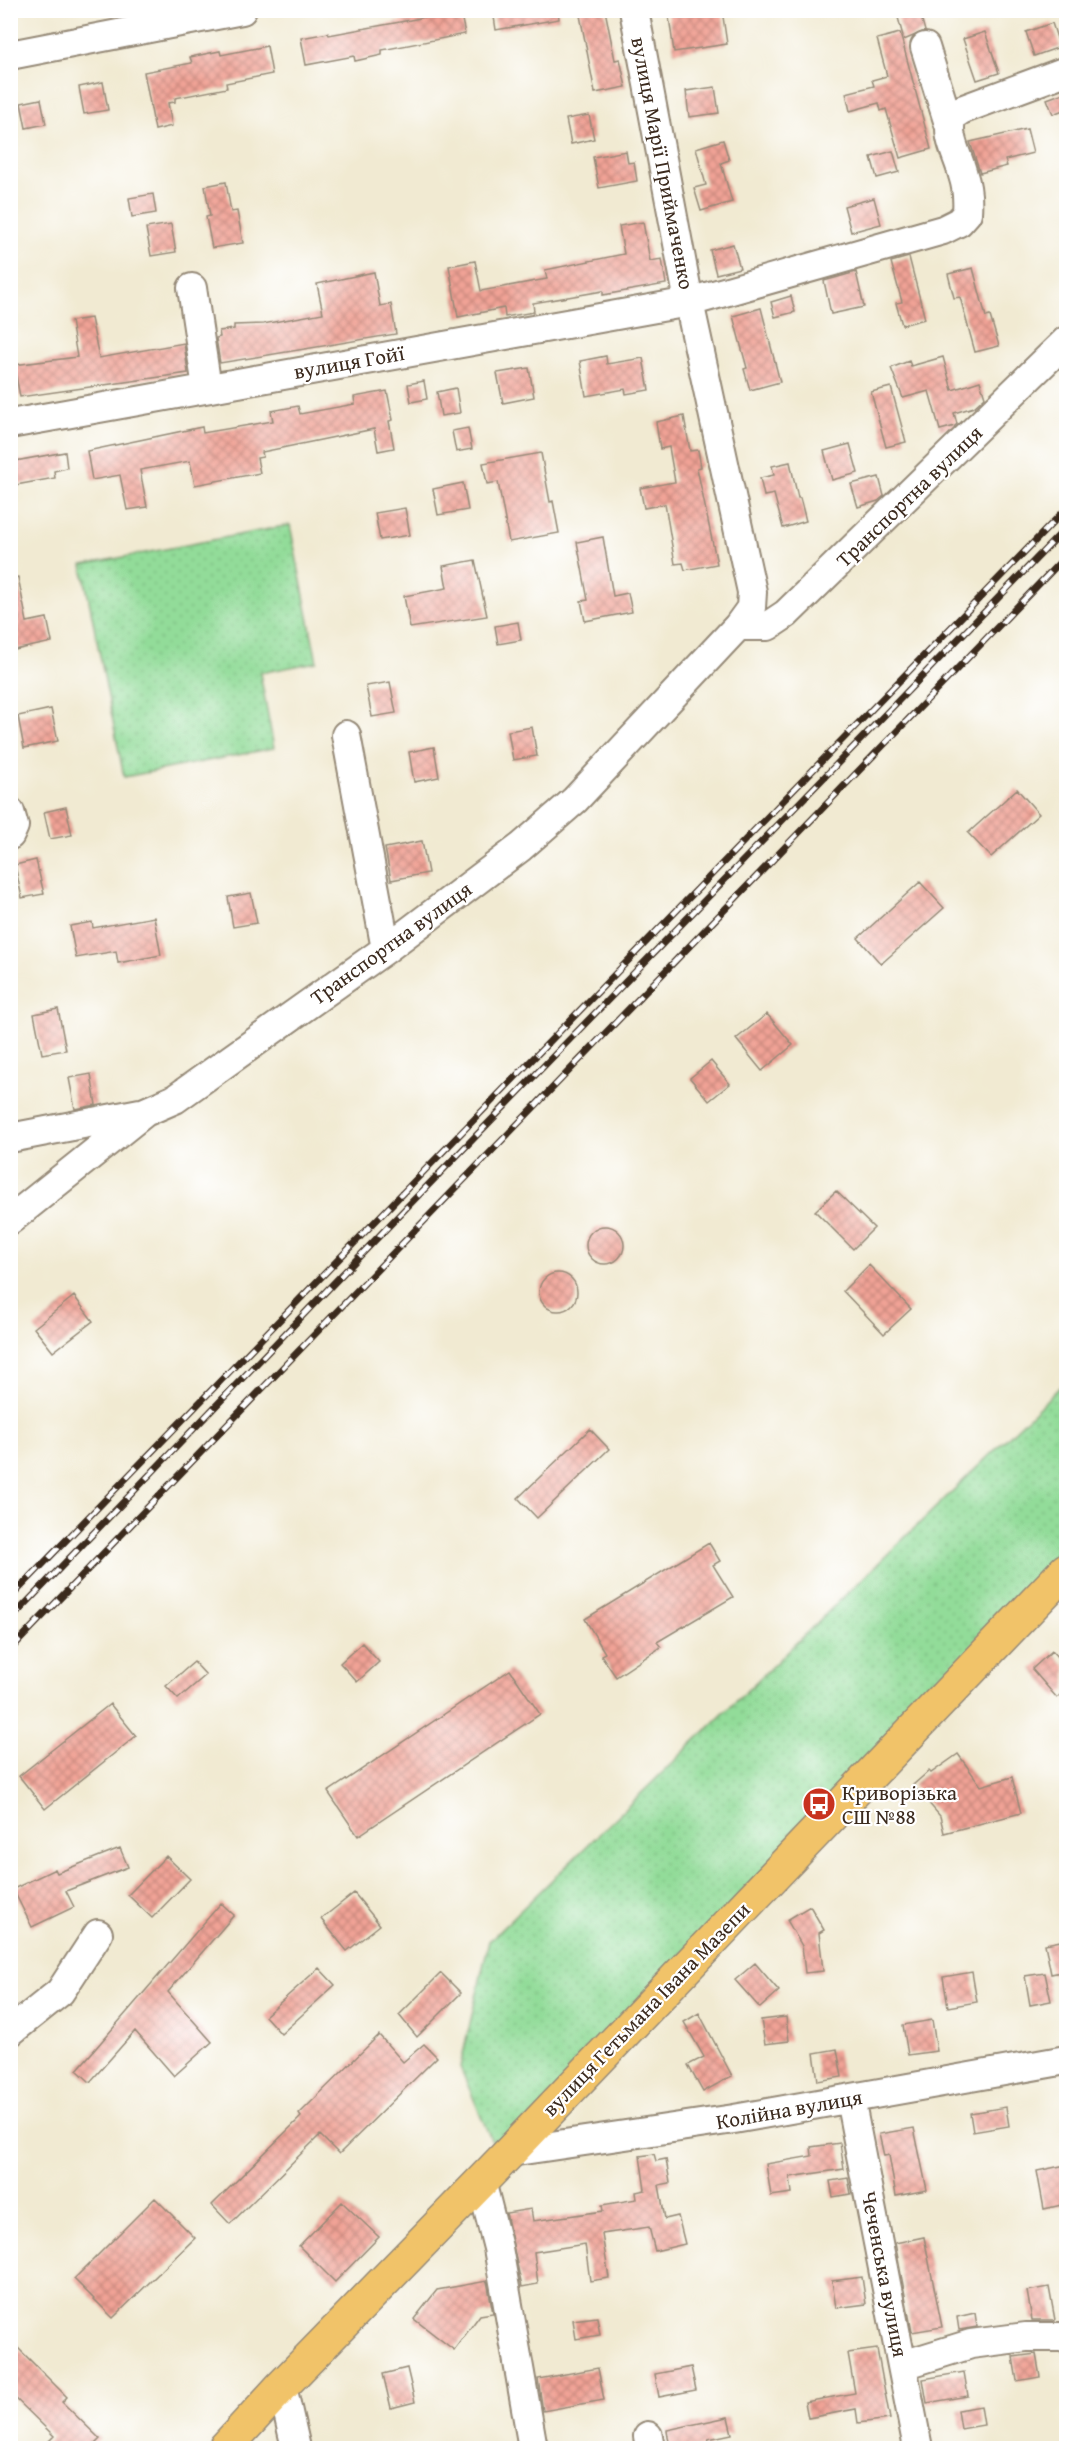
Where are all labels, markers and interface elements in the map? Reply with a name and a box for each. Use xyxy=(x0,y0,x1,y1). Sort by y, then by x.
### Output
street label: вулиця Марії Приймаченко xyxy=(623,34,703,292)
street label: вулиця Гойї xyxy=(291,337,407,387)
street label: Транспортна вулиця xyxy=(829,418,989,574)
street label: Транспортна вулиця xyxy=(304,874,478,1012)
place label: Криворізька СШ №88 xyxy=(842,1777,957,1832)
bus stop icon: Криворізька СШ №88 xyxy=(801,1786,837,1822)
street label: вулиця Гетьмана Івана Мазепи xyxy=(535,1895,757,2123)
street label: Колійна вулиця xyxy=(713,2081,865,2137)
street label: Чеченська вулиця xyxy=(854,2188,916,2360)

